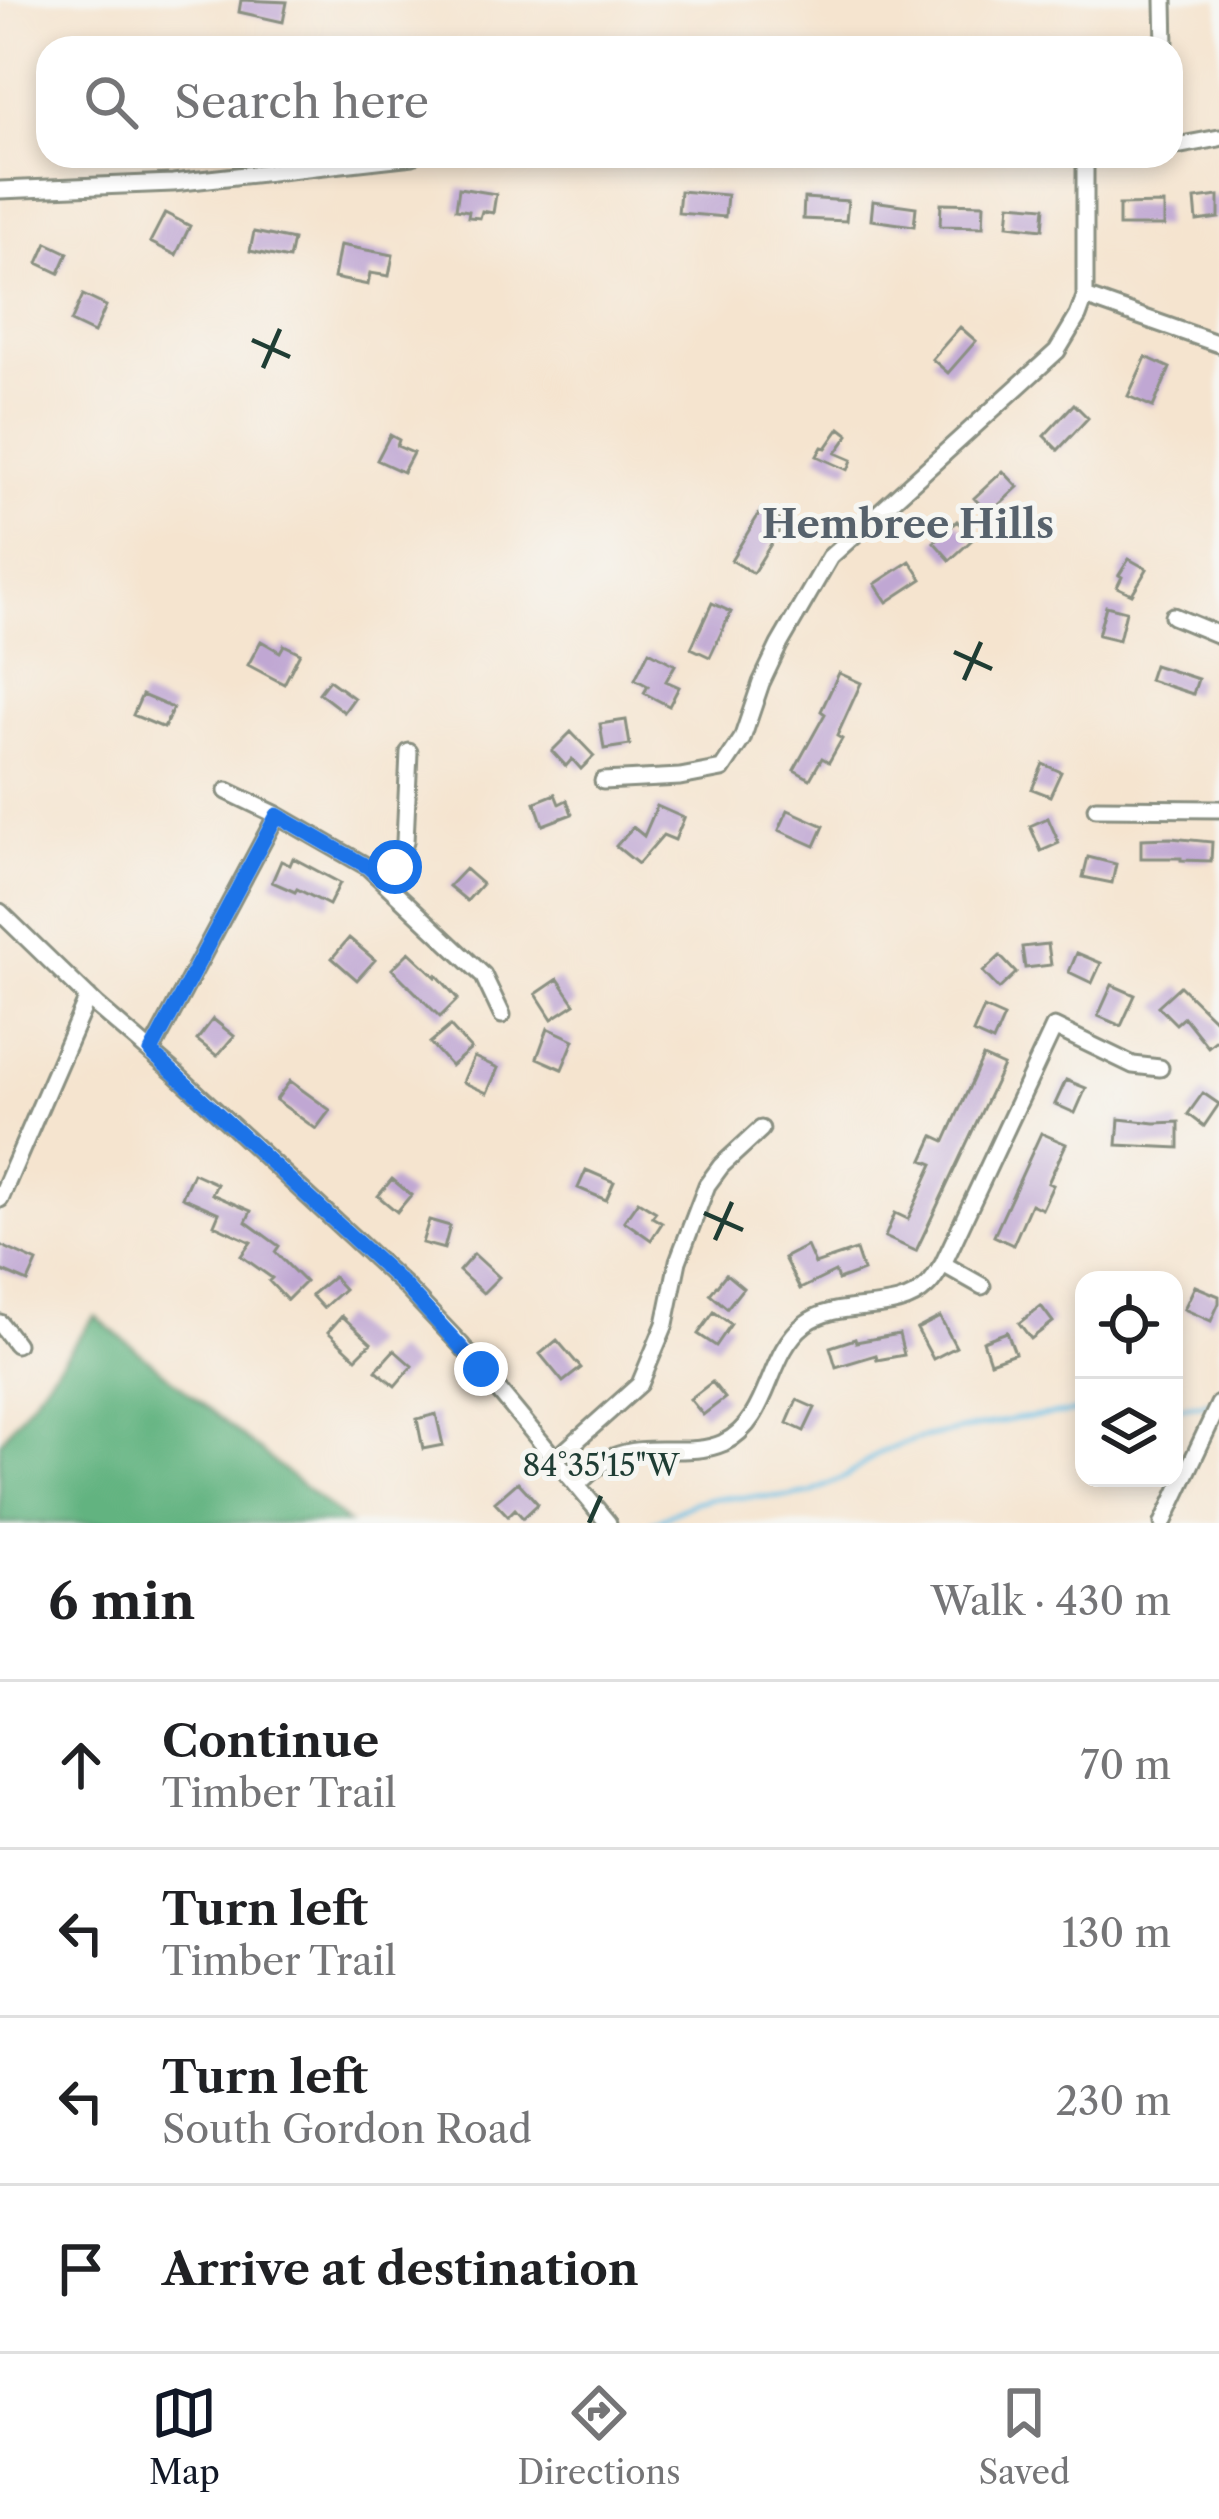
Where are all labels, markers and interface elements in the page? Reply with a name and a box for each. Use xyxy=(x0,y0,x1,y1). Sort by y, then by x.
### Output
search box xyxy=(36,36,1183,168)
icon: search xyxy=(78,69,144,135)
text: Search here xyxy=(174,74,429,130)
district label: Hembree Hills xyxy=(762,500,1054,548)
route start xyxy=(368,840,422,894)
map controls xyxy=(1075,1271,1183,1487)
button: locate xyxy=(1075,1271,1183,1379)
route end xyxy=(454,1342,508,1396)
button: layers xyxy=(1075,1379,1183,1487)
text: 84°35'15"W xyxy=(523,1447,681,1484)
text: 6 min xyxy=(48,1570,195,1632)
text: Walk · 430 m xyxy=(931,1577,1171,1625)
text: Continue xyxy=(162,1713,379,1769)
icon: ahead xyxy=(48,1732,114,1798)
text: 70 m xyxy=(1080,1741,1171,1789)
text: Timber Trail xyxy=(162,1769,396,1817)
text: Turn left xyxy=(162,1881,368,1937)
icon: left xyxy=(48,1900,114,1966)
text: 130 m xyxy=(1062,1909,1171,1957)
text: Timber Trail xyxy=(162,1937,396,1985)
text: Turn left xyxy=(162,2049,368,2105)
icon: left xyxy=(48,2068,114,2134)
text: 230 m xyxy=(1056,2077,1171,2125)
text: South Gordon Road xyxy=(162,2105,532,2153)
icon: arrive xyxy=(48,2236,114,2302)
text: Arrive at destination xyxy=(162,2241,639,2297)
tab: Map xyxy=(149,2380,220,2493)
tab: Directions xyxy=(518,2380,681,2493)
tab: Saved xyxy=(978,2380,1070,2493)

